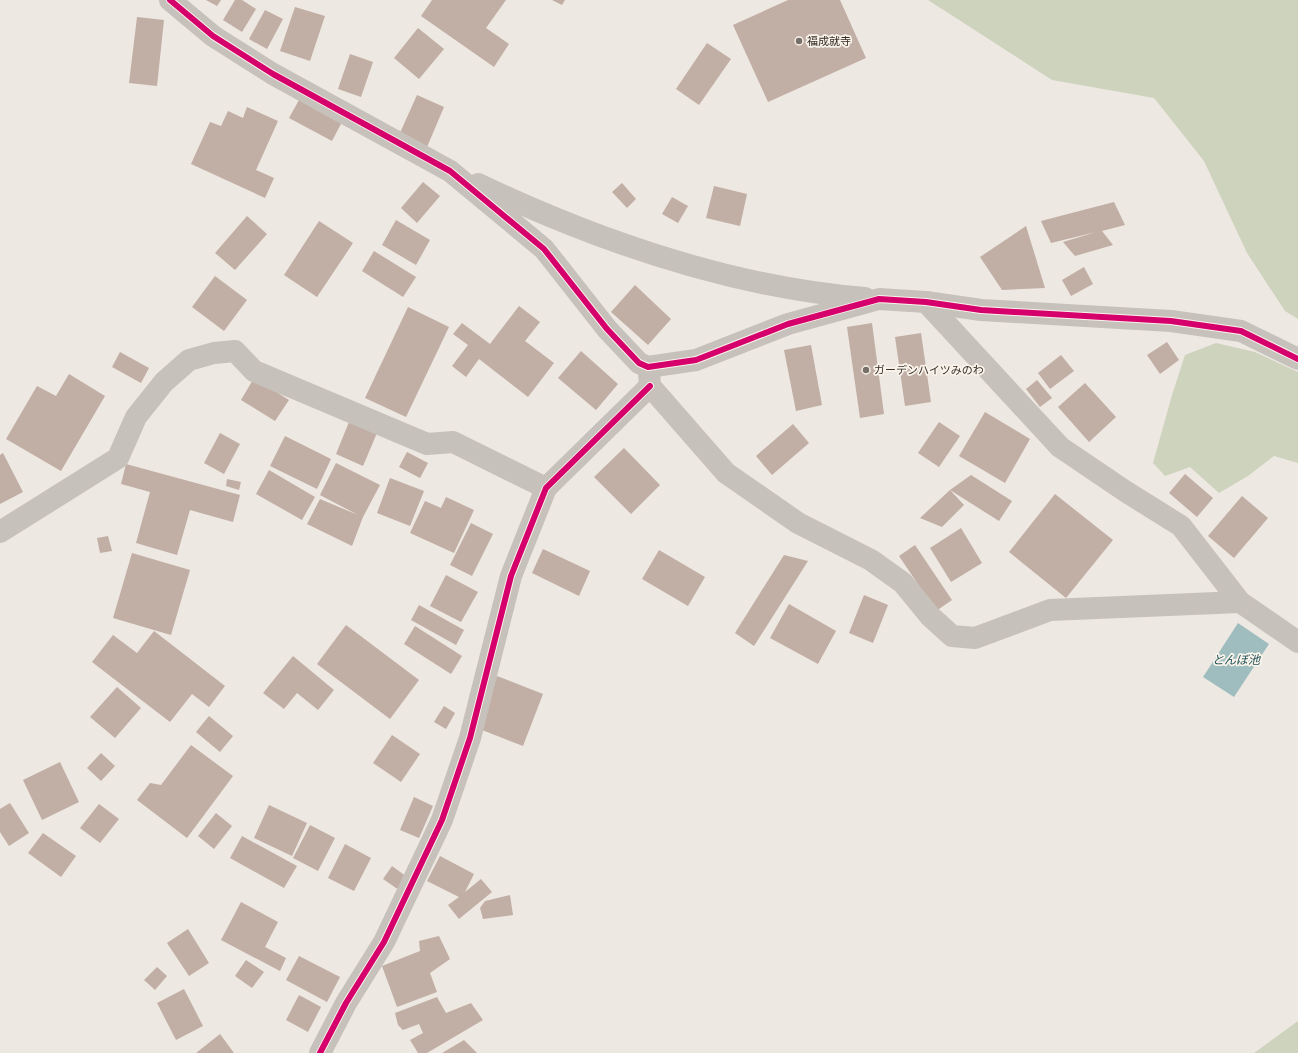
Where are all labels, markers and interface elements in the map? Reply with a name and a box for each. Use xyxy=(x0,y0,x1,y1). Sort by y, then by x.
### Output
place label: 福成就寺 xyxy=(807,35,851,47)
marker: 福成就寺 xyxy=(794,36,804,46)
place label: ガーデンハイツみのわ xyxy=(874,364,984,376)
marker: ガーデンハイツみのわ xyxy=(861,365,871,375)
water label: とんぼ池 xyxy=(1212,653,1261,666)

